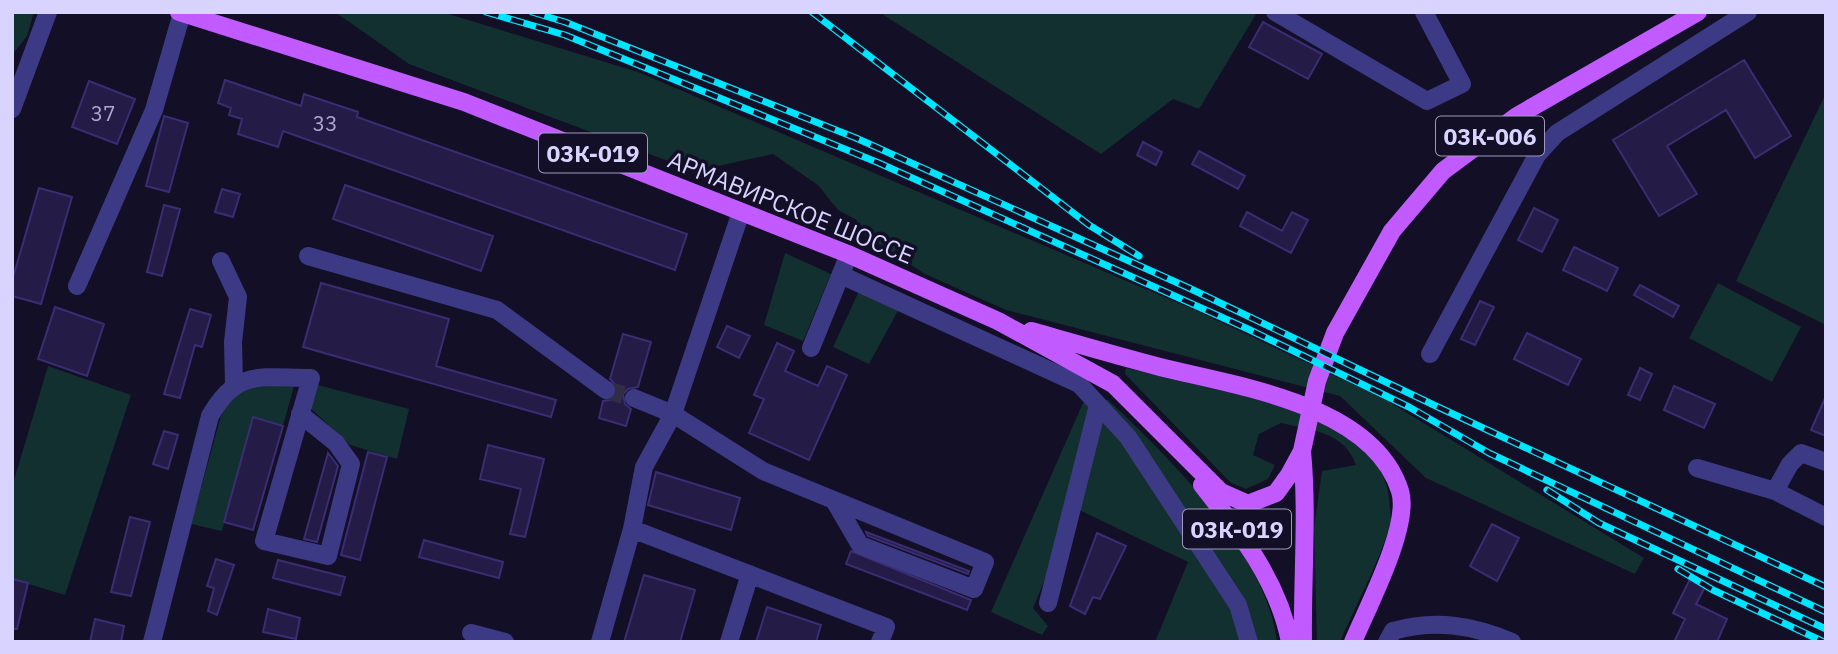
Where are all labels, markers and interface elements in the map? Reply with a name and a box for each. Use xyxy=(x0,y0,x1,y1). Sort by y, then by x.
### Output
house number: 37 xyxy=(90,99,116,127)
house number: 33 xyxy=(312,109,338,137)
road number: 03К-006 xyxy=(1436,116,1544,155)
road number: 03К-019 xyxy=(539,134,647,172)
street label: АРМАВИРСКОЕ ШОССЕ xyxy=(663,143,919,271)
road number: 03К-019 xyxy=(1183,509,1291,548)

